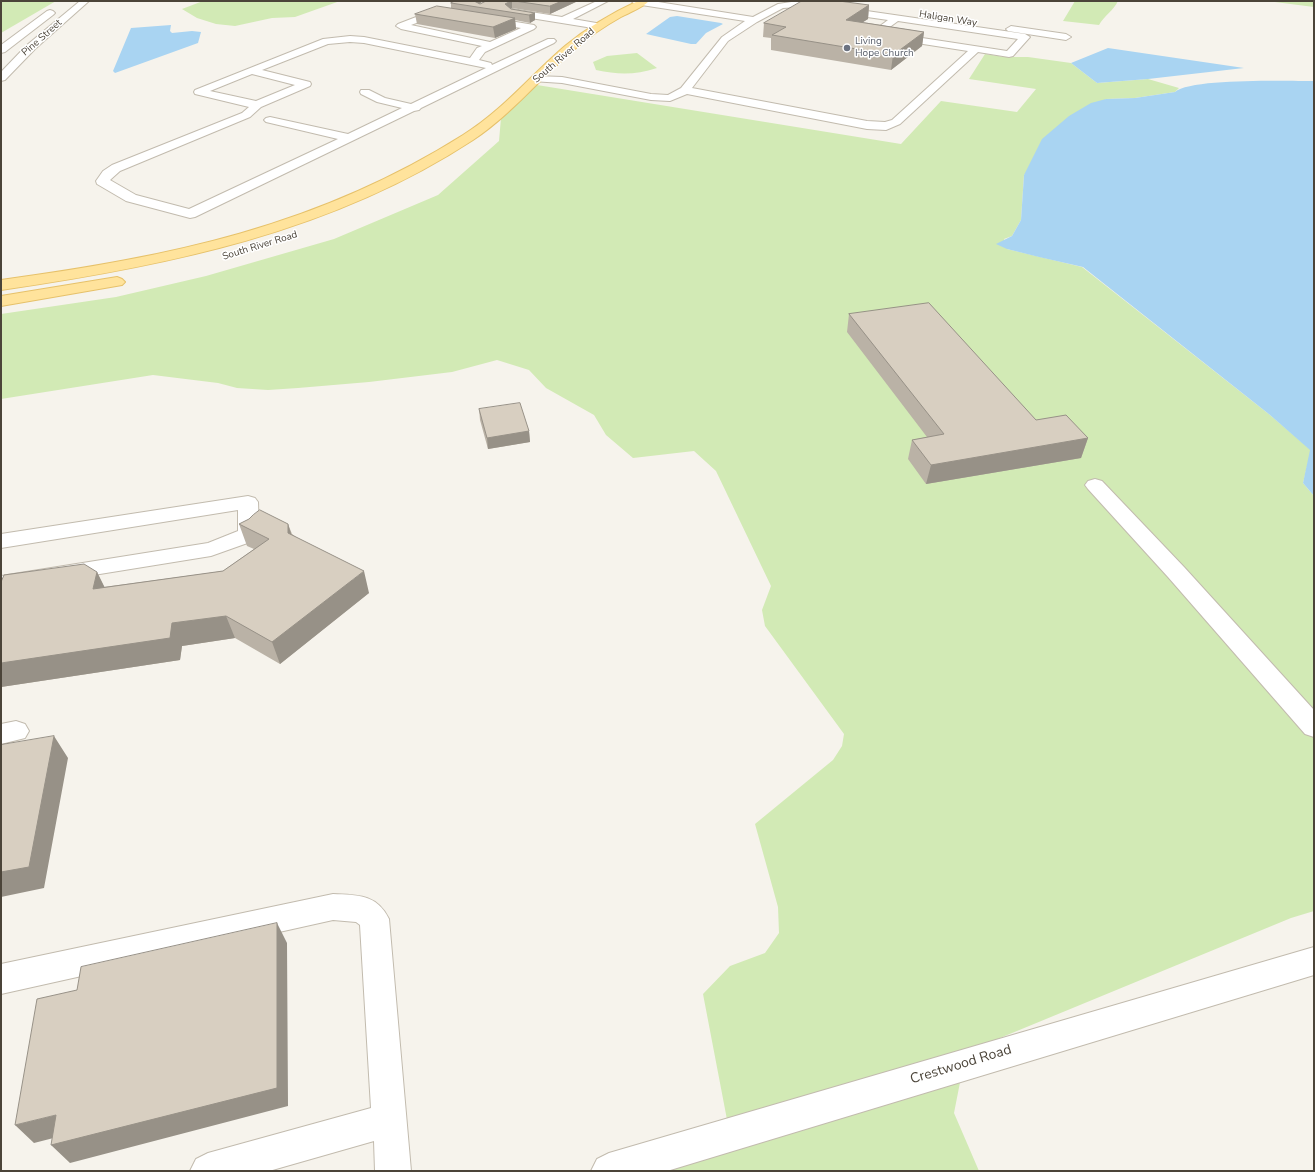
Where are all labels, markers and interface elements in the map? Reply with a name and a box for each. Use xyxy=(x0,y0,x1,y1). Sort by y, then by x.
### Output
street label: Haligan Way xyxy=(918,9,978,29)
street label: Pine Street xyxy=(19,17,65,59)
street label: South River Road xyxy=(531,26,597,86)
place label: Living Hope Church xyxy=(855,36,914,60)
marker: Living Hope Church xyxy=(842,43,852,53)
street label: South River Road xyxy=(221,229,299,263)
street label: Crestwood Road xyxy=(908,1042,1014,1088)

